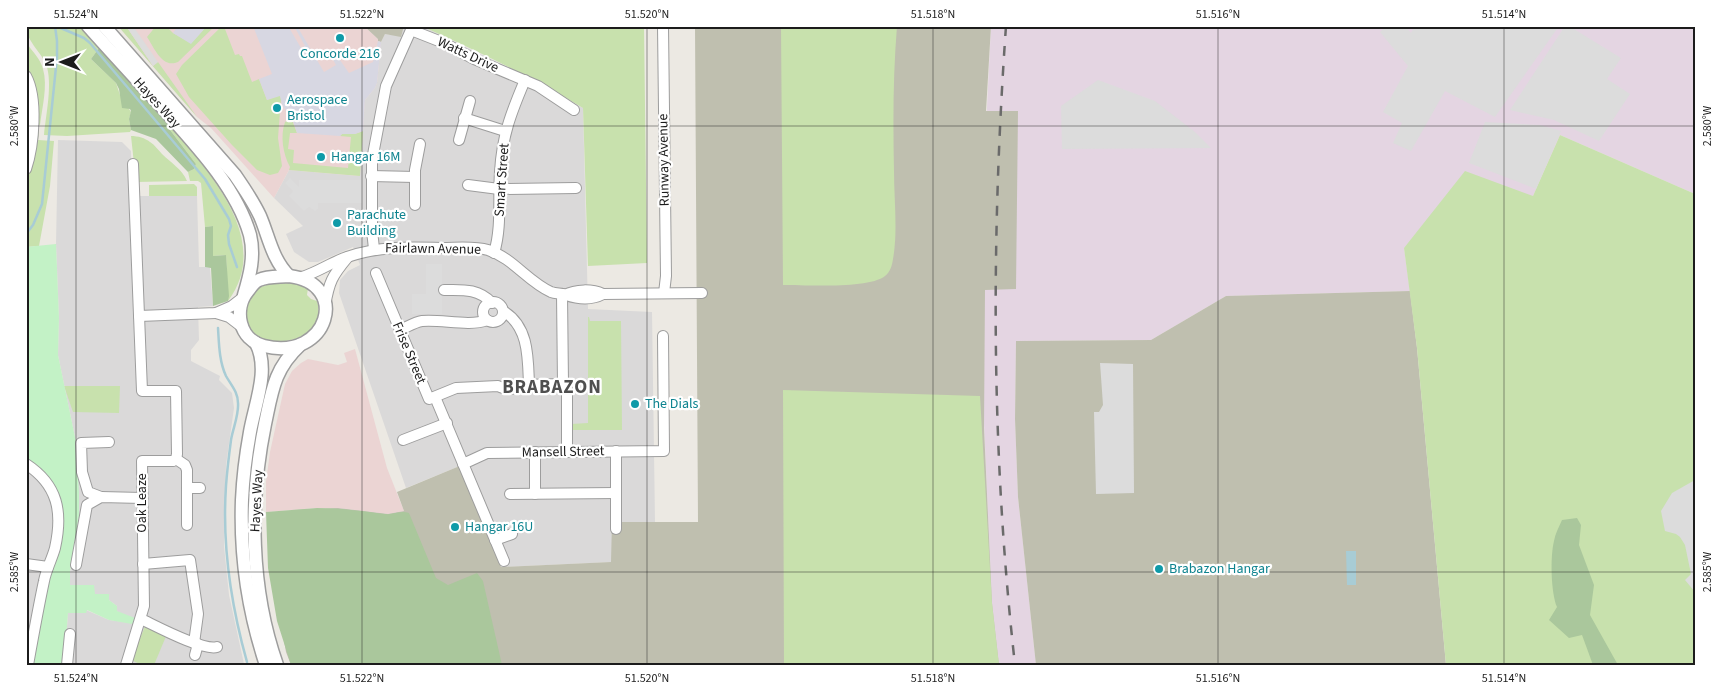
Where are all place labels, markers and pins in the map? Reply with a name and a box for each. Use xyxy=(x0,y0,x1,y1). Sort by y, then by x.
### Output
marker: Concorde 216 xyxy=(334,32,346,44)
place label: Concorde 216 xyxy=(300,44,380,64)
place label: Aerospace Bristol xyxy=(287,90,347,126)
marker: Aerospace Bristol xyxy=(271,102,283,114)
place label: Hangar 16M xyxy=(331,147,400,167)
marker: Hangar 16M xyxy=(315,151,327,163)
place label: Parachute Building xyxy=(347,205,406,241)
marker: Parachute Building xyxy=(331,217,343,229)
place label: The Dials xyxy=(645,394,699,414)
marker: The Dials xyxy=(629,398,641,410)
place label: Hangar 16U xyxy=(465,517,533,537)
marker: Hangar 16U xyxy=(449,521,461,533)
place label: Brabazon Hangar xyxy=(1169,559,1270,579)
marker: Brabazon Hangar xyxy=(1153,563,1165,575)

